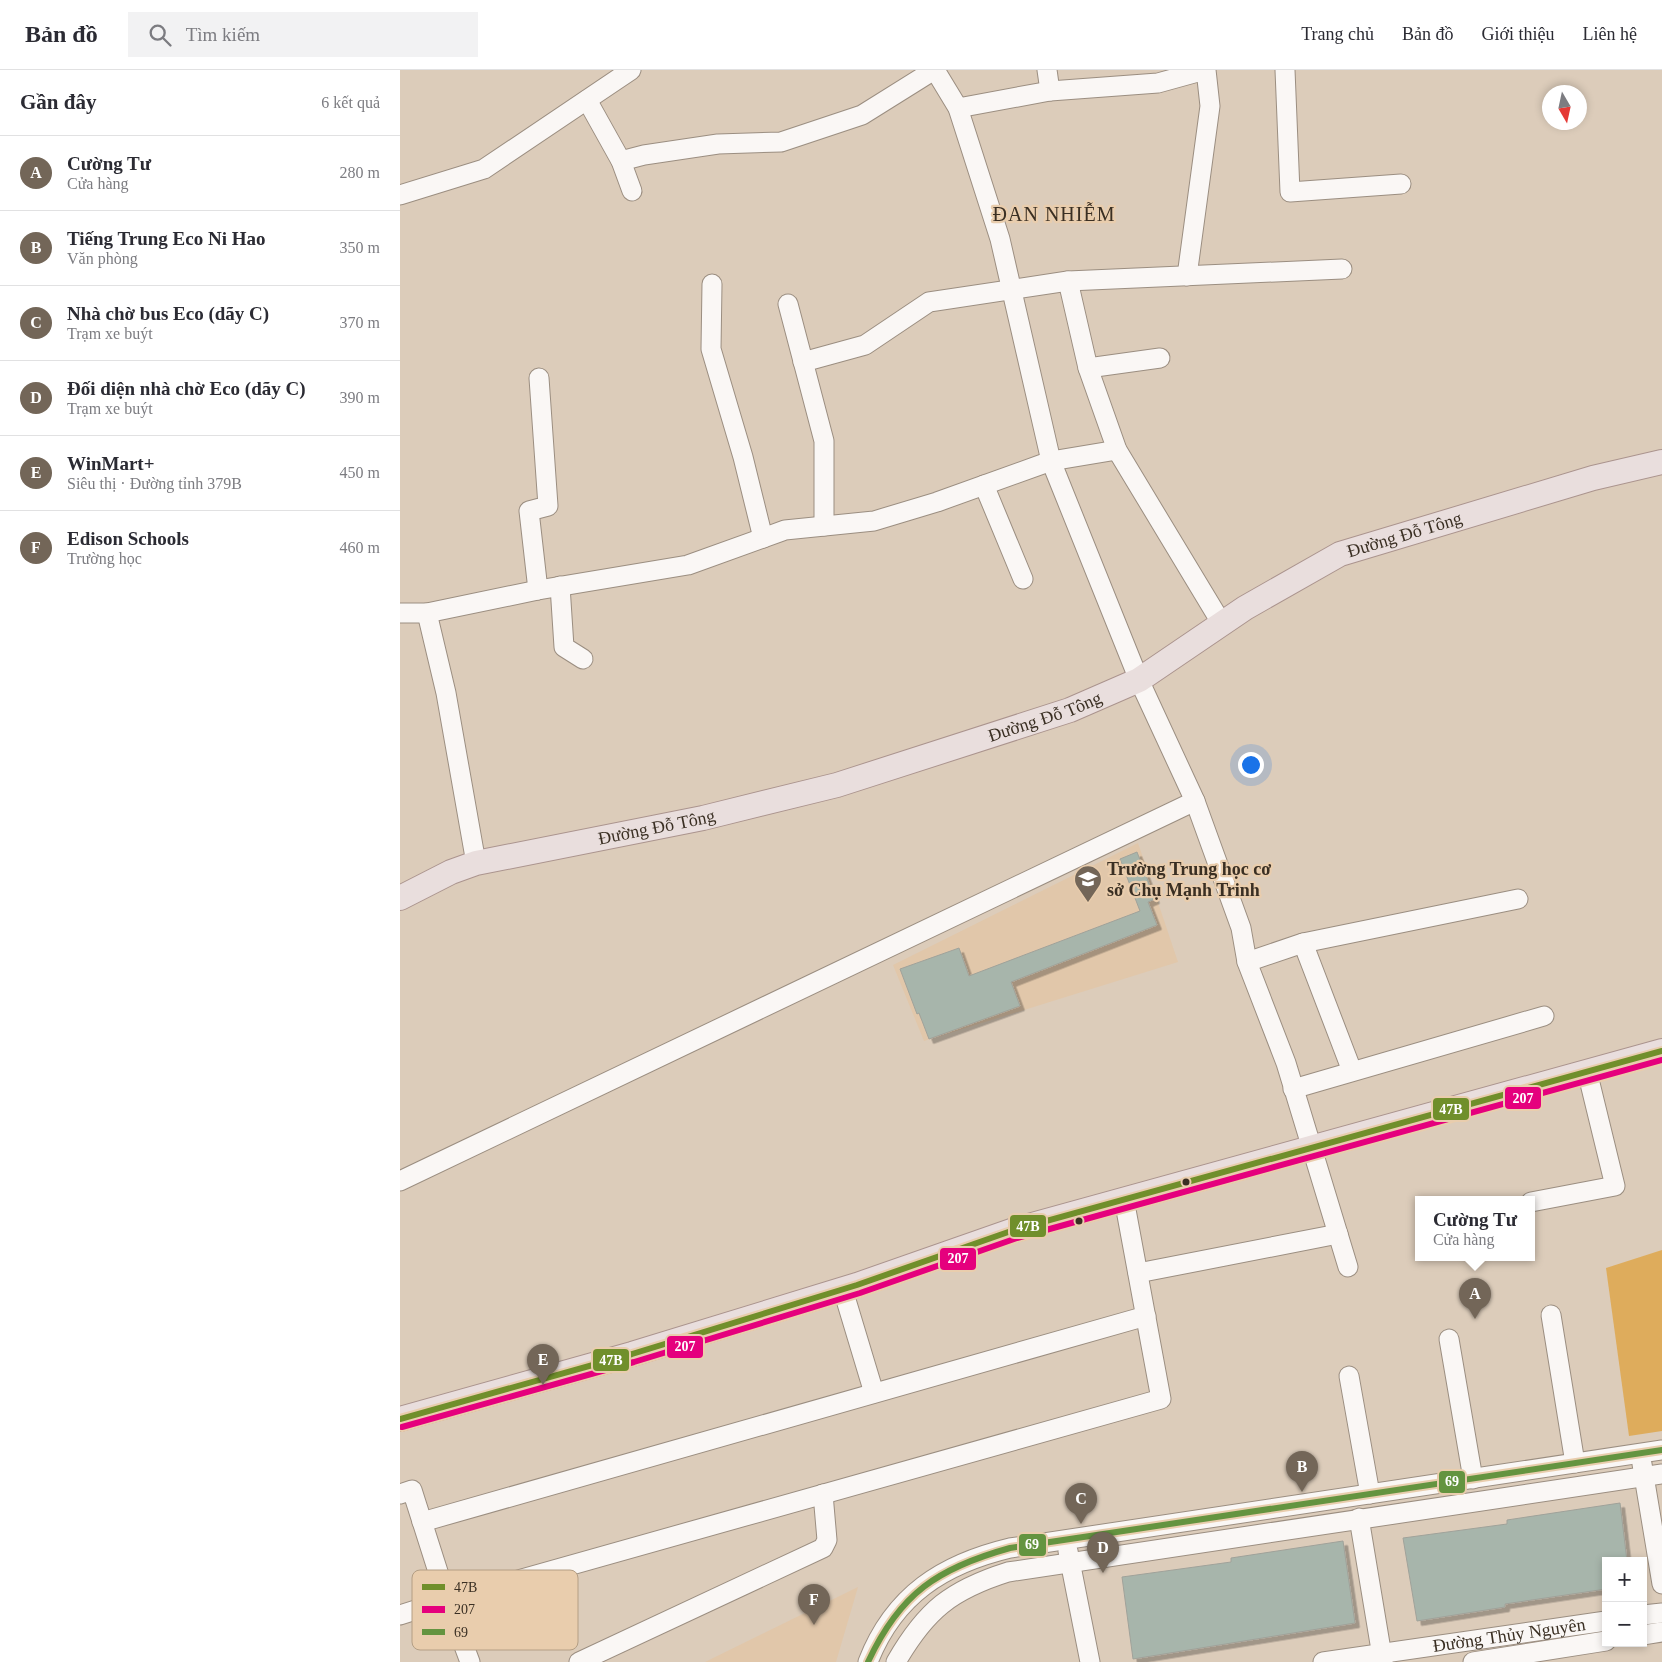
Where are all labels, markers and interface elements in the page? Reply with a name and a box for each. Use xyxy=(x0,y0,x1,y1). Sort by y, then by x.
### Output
search box xyxy=(128,12,478,57)
text: Bản đồ xyxy=(25,21,98,47)
icon: search xyxy=(146,21,174,49)
text: Tìm kiếm xyxy=(186,24,260,45)
text: Trang chủ xyxy=(1301,24,1374,44)
text: Bản đồ xyxy=(1402,24,1454,44)
text: Giới thiệu xyxy=(1482,24,1555,44)
text: Liên hệ xyxy=(1583,24,1637,44)
north arrow xyxy=(1542,85,1587,130)
text: Gần đây xyxy=(20,90,96,114)
text: 6 kết quả xyxy=(321,94,380,111)
text: Cường Tư xyxy=(67,153,151,174)
text: A xyxy=(30,164,42,181)
text: 280 m xyxy=(340,164,380,181)
text: Cửa hàng xyxy=(67,175,129,192)
district label: ĐAN NHIỄM xyxy=(993,202,1115,225)
text: Tiếng Trung Eco Ni Hao xyxy=(67,228,265,249)
text: B xyxy=(31,239,41,256)
text: 350 m xyxy=(340,239,380,256)
text: Văn phòng xyxy=(67,250,138,267)
text: Nhà chờ bus Eco (dãy C) xyxy=(67,303,269,324)
text: C xyxy=(30,314,42,331)
text: 370 m xyxy=(340,314,380,331)
text: Trạm xe buýt xyxy=(67,325,153,342)
text: Đối diện nhà chờ Eco (dãy C) xyxy=(67,378,306,399)
text: D xyxy=(30,389,42,406)
text: 390 m xyxy=(340,389,380,406)
text: Trạm xe buýt xyxy=(67,400,153,417)
text: WinMart+ xyxy=(67,453,155,474)
text: E xyxy=(31,464,41,481)
text: 450 m xyxy=(340,464,380,481)
text: Siêu thị · Đường tỉnh 379B xyxy=(67,475,242,492)
street label: Đường Đỗ Tông xyxy=(1345,508,1464,561)
text: Edison Schools xyxy=(67,528,189,549)
text: F xyxy=(31,539,41,556)
text: 460 m xyxy=(340,539,380,556)
text: Trường học xyxy=(67,550,142,567)
street label: Đường Đỗ Tông xyxy=(986,687,1105,746)
your location xyxy=(1238,752,1264,778)
street label: Đường Đỗ Tông xyxy=(596,805,717,849)
place label: Trường Trung học cơ sở Chụ Mạnh Trinh xyxy=(1107,859,1271,900)
school or university icon: Trường Trung học cơ sở Chụ Mạnh Trinh xyxy=(1073,864,1103,903)
line badge: 207 xyxy=(1504,1086,1542,1110)
text: 207 xyxy=(1513,1091,1534,1106)
line badge: 47B xyxy=(1432,1097,1470,1121)
text: 47B xyxy=(1439,1102,1463,1117)
unlabelled marker xyxy=(1181,1177,1191,1187)
popup xyxy=(1415,1196,1535,1261)
text: Cường Tư xyxy=(1433,1209,1517,1230)
line badge: 47B xyxy=(1009,1214,1047,1238)
unlabelled marker xyxy=(1074,1216,1084,1226)
text: 47B xyxy=(1016,1219,1040,1234)
text: Cửa hàng xyxy=(1433,1231,1494,1248)
line badge: 207 xyxy=(939,1247,977,1271)
text: 207 xyxy=(948,1251,969,1266)
pin: A xyxy=(1459,1278,1491,1319)
line badge: 207 xyxy=(666,1335,704,1359)
text: 207 xyxy=(675,1339,696,1354)
pin: E xyxy=(527,1344,559,1385)
line badge: 47B xyxy=(592,1348,630,1372)
text: 47B xyxy=(599,1353,623,1368)
pin: B xyxy=(1286,1451,1318,1492)
line badge: 69 xyxy=(1438,1470,1466,1494)
text: 69 xyxy=(1445,1474,1459,1489)
pin: C xyxy=(1065,1483,1097,1524)
pin: D xyxy=(1087,1532,1119,1573)
line badge: 69 xyxy=(1018,1533,1047,1557)
text: 69 xyxy=(1025,1537,1039,1552)
map controls xyxy=(1602,1557,1647,1647)
button: + xyxy=(1602,1557,1647,1602)
legend xyxy=(412,1570,578,1650)
text: 47B xyxy=(454,1580,477,1595)
pin: F xyxy=(798,1584,830,1625)
text: 207 xyxy=(454,1602,475,1617)
button: − xyxy=(1602,1602,1647,1647)
street label: Đường Thủy Nguyên xyxy=(1431,1614,1587,1656)
text: 69 xyxy=(454,1625,468,1640)

